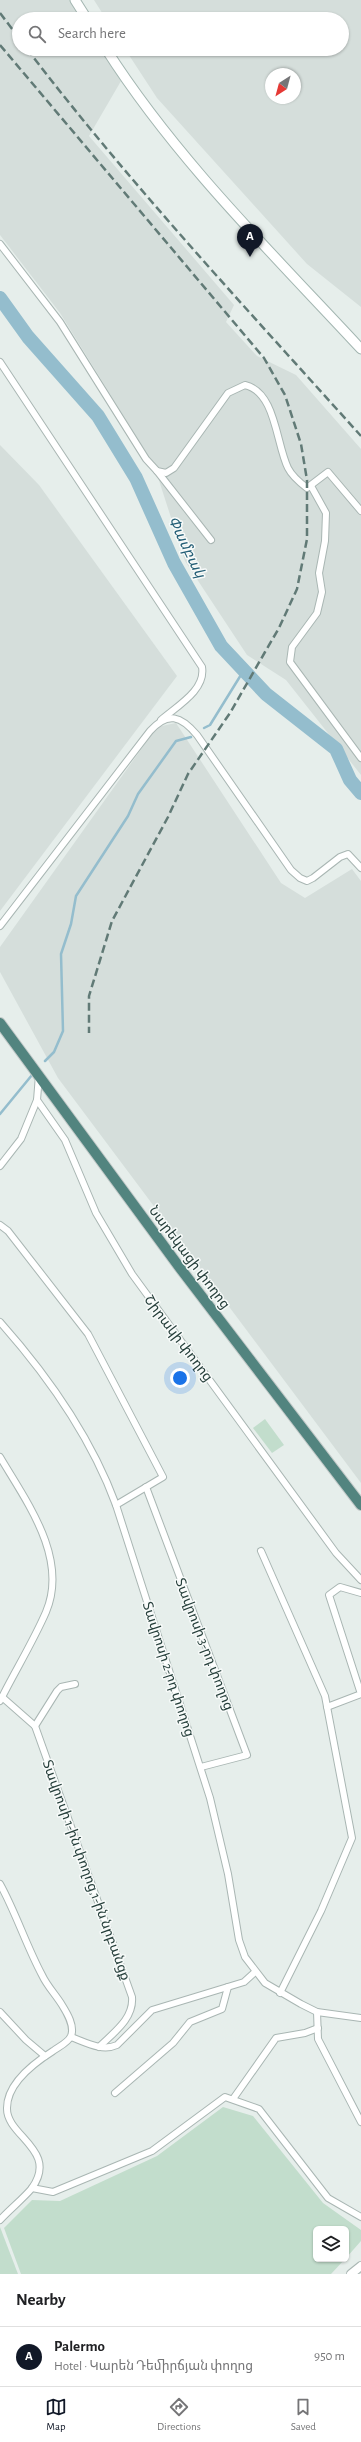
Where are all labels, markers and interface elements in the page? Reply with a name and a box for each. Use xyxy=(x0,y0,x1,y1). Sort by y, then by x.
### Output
search box xyxy=(12,12,349,56)
icon: search xyxy=(26,23,48,45)
text: Search here xyxy=(58,26,126,41)
north arrow xyxy=(265,68,301,104)
pin: A xyxy=(237,224,263,257)
water label: Փամբակ xyxy=(164,514,208,582)
street label: Նարեկացի փողոց xyxy=(146,1204,232,1312)
street label: Շիրակի փողոց xyxy=(141,1293,215,1384)
your location xyxy=(170,1368,190,1388)
street label: Տավրոսի 3-րդ փողոց xyxy=(172,1576,236,1712)
street label: Տավրոսի 2-րդ փողոց xyxy=(140,1600,197,1739)
street label: Տավրոսի 1-ին փողոց,1-ին նրբանցք xyxy=(40,1758,133,1982)
map controls xyxy=(313,2226,349,2262)
button: layers xyxy=(313,2226,349,2262)
text: Nearby xyxy=(16,2291,66,2308)
text: Palermo xyxy=(54,2339,105,2354)
text: A xyxy=(25,2350,33,2363)
text: 950 m xyxy=(314,2350,345,2363)
text: Hotel · Կարեն Դեմիրճյան փողոց xyxy=(54,2360,253,2373)
tab: Map xyxy=(45,2396,67,2433)
tab: Directions xyxy=(157,2396,201,2433)
tab: Saved xyxy=(291,2396,316,2433)

